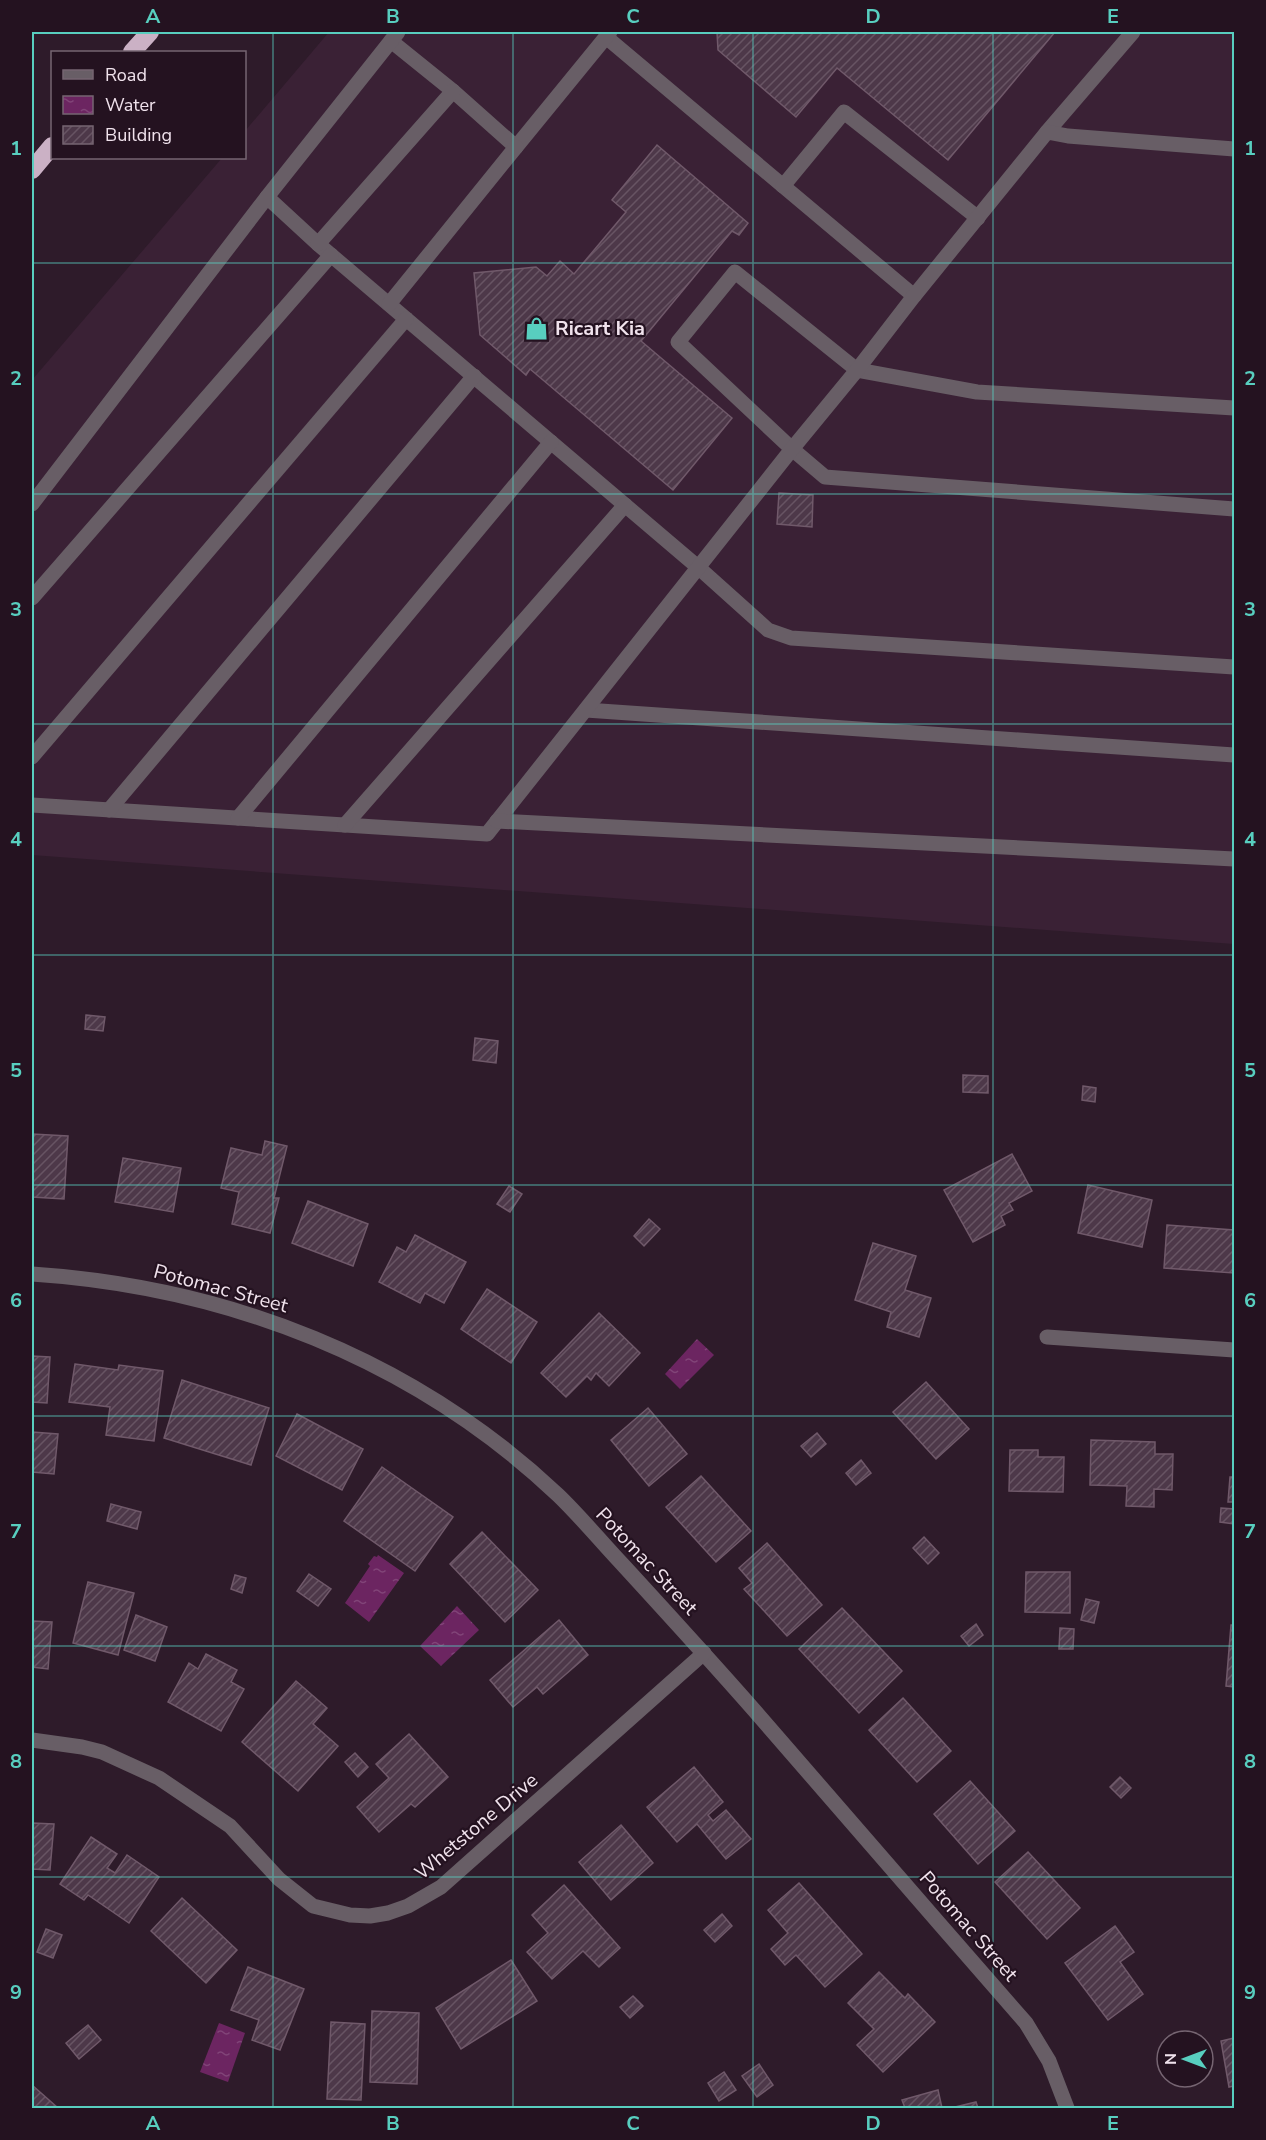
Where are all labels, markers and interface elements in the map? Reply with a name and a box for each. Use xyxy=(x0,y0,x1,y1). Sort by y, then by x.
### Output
text: A xyxy=(146,3,161,30)
text: B xyxy=(386,3,400,30)
text: C xyxy=(626,3,640,30)
text: D xyxy=(865,3,881,30)
text: E xyxy=(1107,3,1119,30)
legend xyxy=(51,51,246,159)
text: Road xyxy=(105,63,147,87)
text: Water xyxy=(105,93,156,117)
text: Building xyxy=(105,123,172,147)
text: 1 xyxy=(10,135,22,162)
text: 1 xyxy=(1244,135,1256,162)
shop icon: Ricart Kia xyxy=(524,315,550,341)
place label: Ricart Kia xyxy=(555,315,645,342)
text: 2 xyxy=(10,365,22,392)
text: 2 xyxy=(1244,365,1256,392)
text: 3 xyxy=(10,596,22,623)
text: 3 xyxy=(1244,596,1256,623)
text: 4 xyxy=(10,826,22,853)
text: 4 xyxy=(1244,826,1256,853)
text: 5 xyxy=(10,1057,22,1084)
text: 5 xyxy=(1244,1057,1256,1084)
street label: Potomac Street xyxy=(151,1258,292,1320)
text: 6 xyxy=(10,1287,22,1314)
text: 6 xyxy=(1244,1287,1256,1314)
street label: Potomac Street xyxy=(590,1502,704,1622)
text: 7 xyxy=(10,1518,22,1545)
text: 7 xyxy=(1244,1518,1256,1545)
text: 8 xyxy=(10,1748,22,1775)
text: 8 xyxy=(1244,1748,1256,1775)
street label: Whetstone Drive xyxy=(409,1767,544,1886)
street label: Potomac Street xyxy=(913,1865,1025,1988)
text: 9 xyxy=(10,1979,22,2006)
text: 9 xyxy=(1244,1979,1256,2006)
north arrow xyxy=(1155,2029,1215,2089)
text: N xyxy=(1160,2053,1182,2065)
text: A xyxy=(146,2110,161,2137)
text: B xyxy=(386,2110,400,2137)
text: C xyxy=(626,2110,640,2137)
text: D xyxy=(865,2110,881,2137)
text: E xyxy=(1107,2110,1119,2137)

